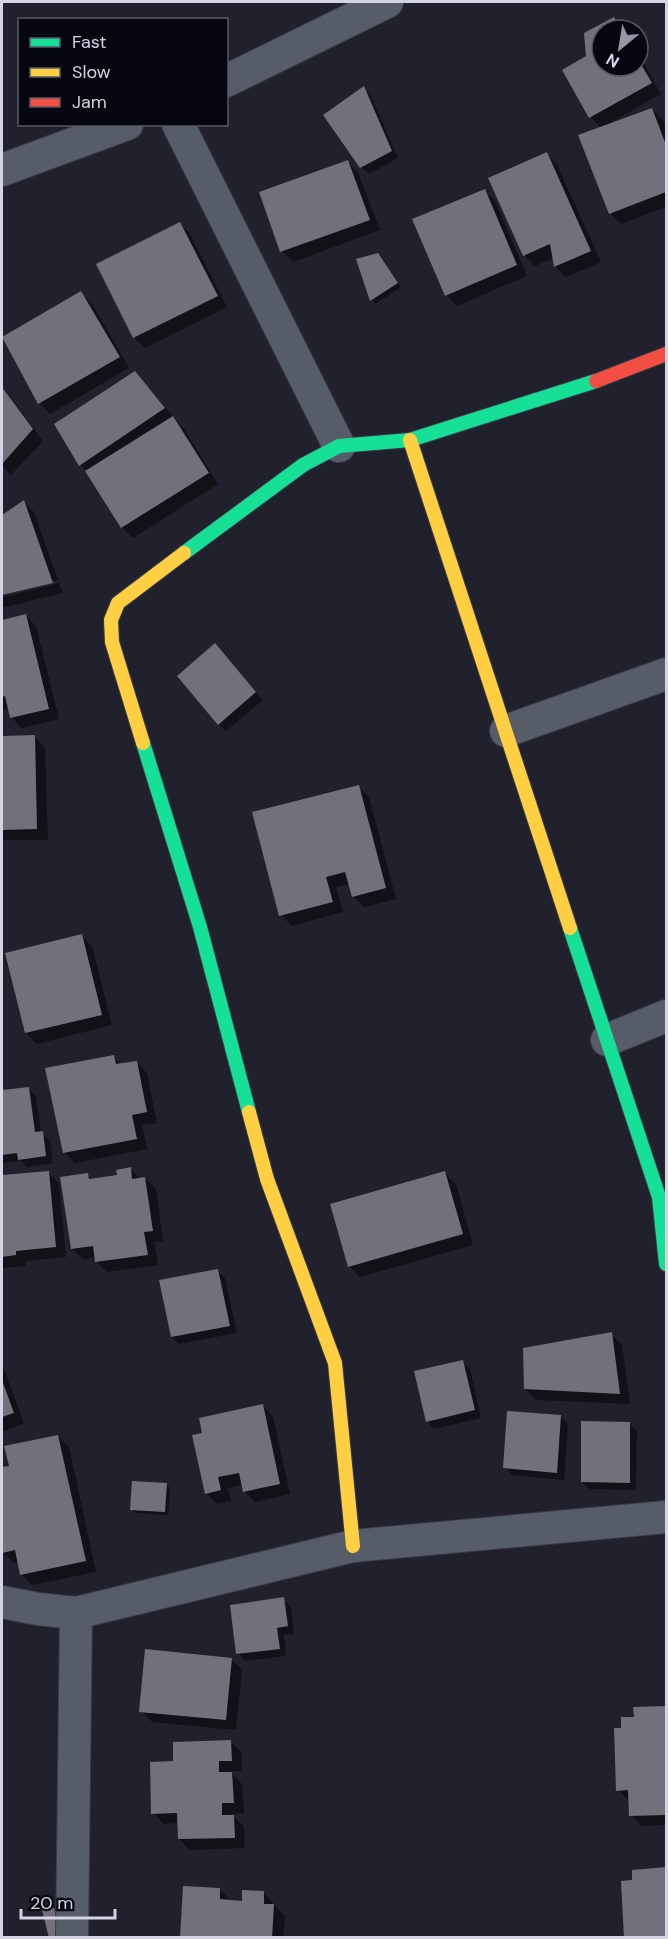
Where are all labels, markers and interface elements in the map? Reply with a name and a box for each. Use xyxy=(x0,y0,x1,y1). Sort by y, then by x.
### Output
legend xyxy=(18,18,228,126)
north arrow xyxy=(590,18,650,78)
text: Fast xyxy=(72,30,107,54)
text: N xyxy=(602,49,623,73)
text: Slow xyxy=(72,60,111,84)
text: Jam xyxy=(72,90,107,114)
scale bar xyxy=(21,1882,116,1920)
text: 20 m xyxy=(30,1891,73,1915)

